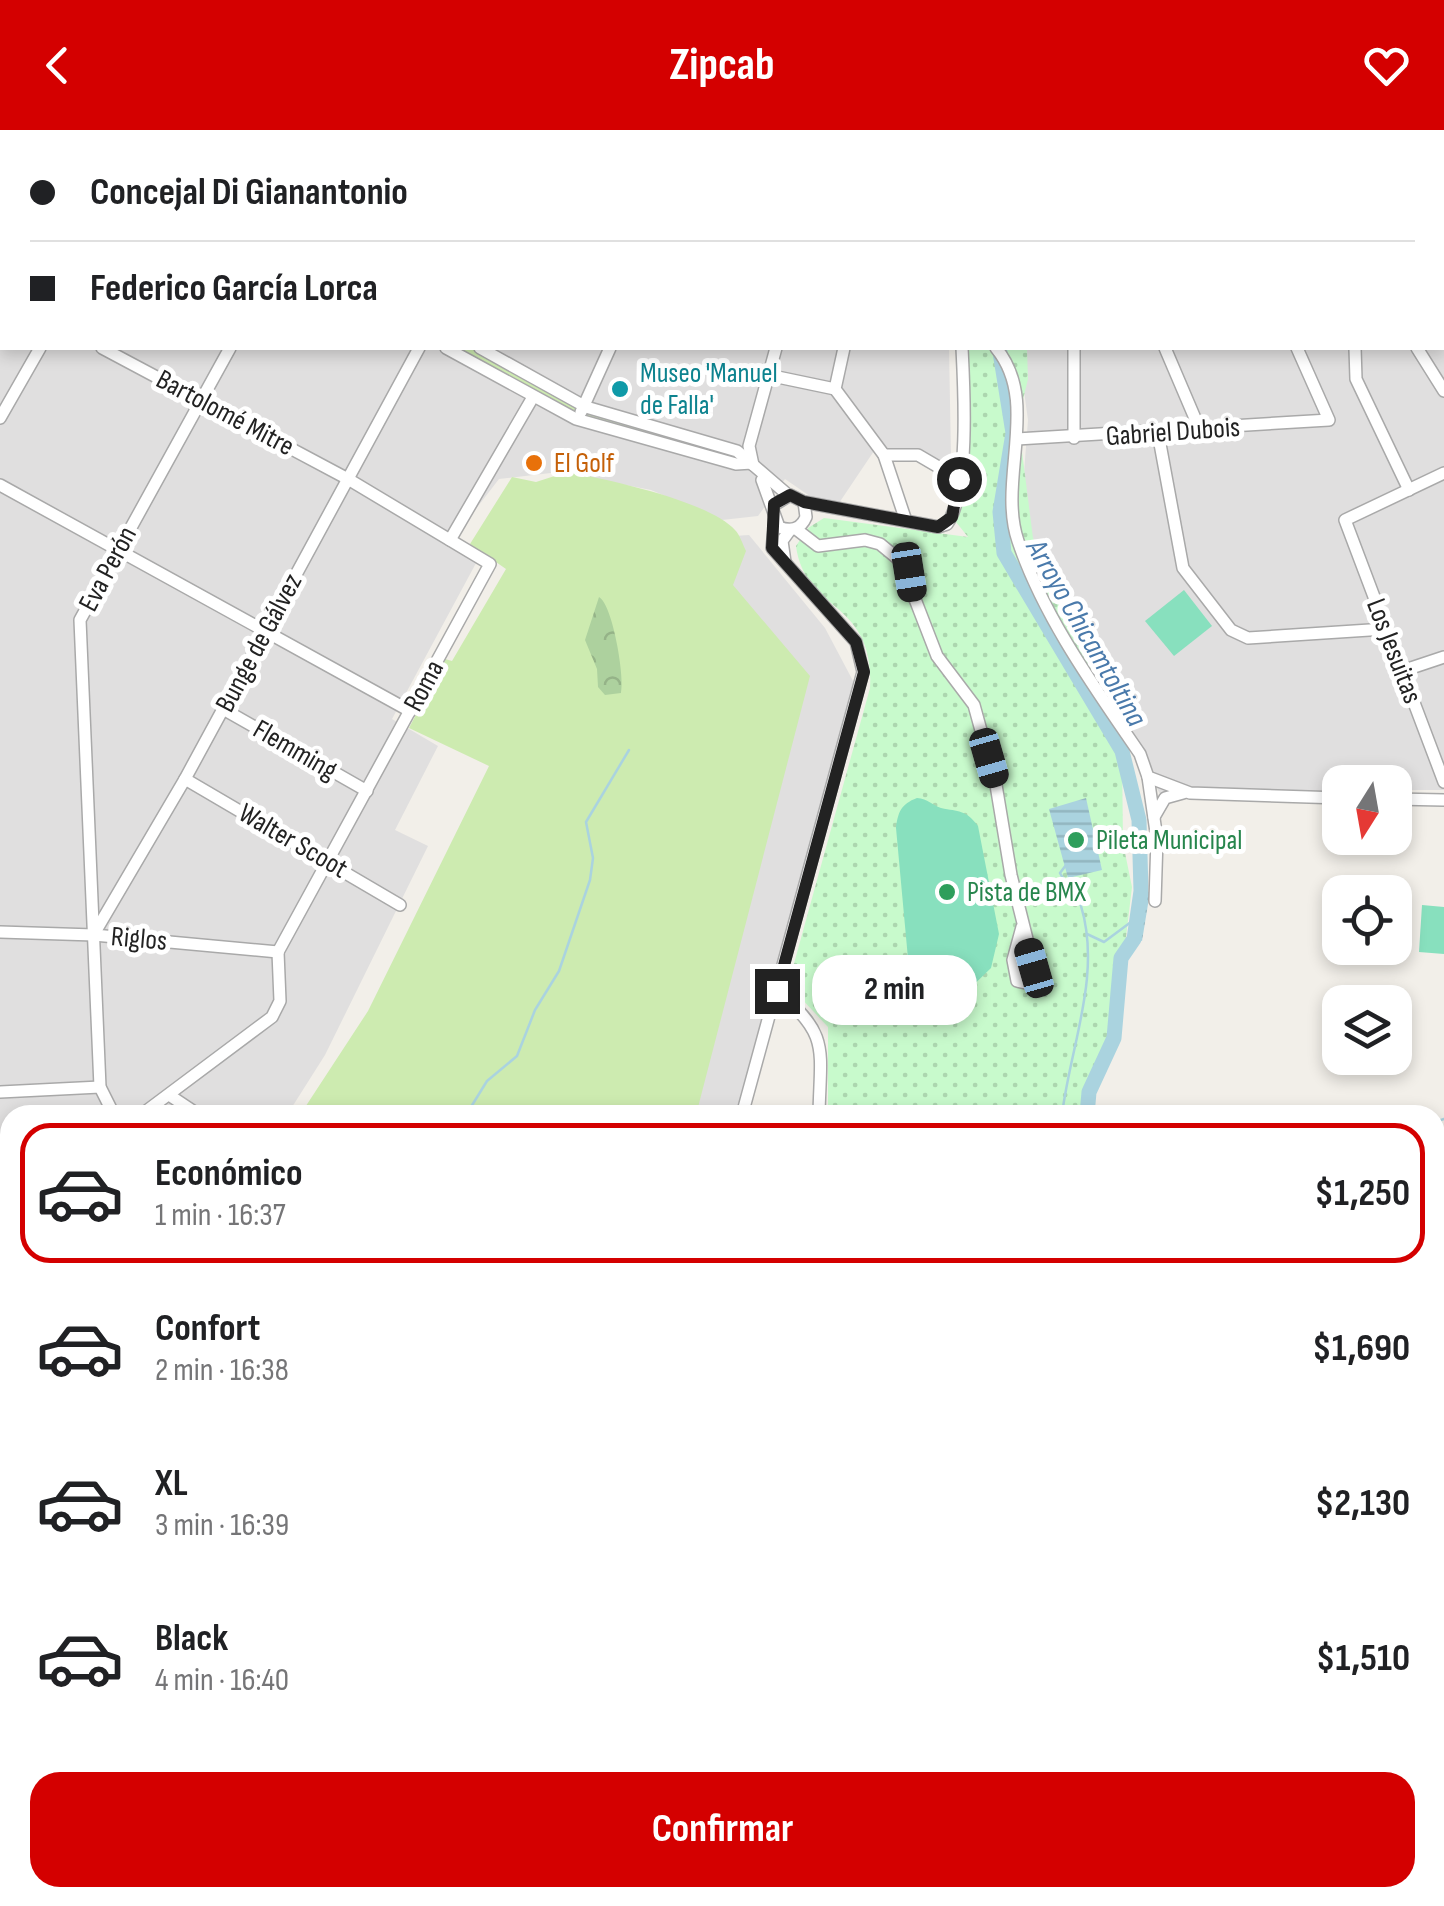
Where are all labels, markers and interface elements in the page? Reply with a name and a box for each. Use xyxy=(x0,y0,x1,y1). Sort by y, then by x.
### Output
icon: back xyxy=(30,38,85,93)
text: Zipcab xyxy=(669,38,775,93)
icon: heart xyxy=(1359,38,1414,93)
text: Concejal Di Gianantonio xyxy=(90,170,408,215)
text: Federico García Lorca xyxy=(90,266,378,311)
place label: Museo 'Manuel de Falla' xyxy=(640,357,778,422)
street label: Bartolomé Mitre xyxy=(150,363,300,463)
marker: Museo 'Manuel de Falla' xyxy=(609,378,631,400)
street label: Gabriel Dubois xyxy=(1105,411,1241,453)
place label: El Golf xyxy=(554,447,615,480)
marker: El Golf xyxy=(523,452,545,474)
route start xyxy=(937,457,982,502)
street label: Eva Perón xyxy=(72,521,144,617)
water label: Arroyo Chicamtoltina xyxy=(1017,532,1154,733)
car xyxy=(889,540,929,604)
street label: Bunge de Gálvez xyxy=(209,568,309,718)
street label: Los Jesuitas xyxy=(1359,594,1429,708)
street label: Roma xyxy=(397,655,451,717)
street label: Flemming xyxy=(247,713,343,787)
car xyxy=(966,725,1012,791)
north arrow xyxy=(1322,765,1412,855)
map controls xyxy=(1322,765,1412,1075)
street label: Walter Scoot xyxy=(233,797,353,885)
place label: Pileta Municipal xyxy=(1096,824,1243,857)
marker: Pileta Municipal xyxy=(1065,829,1087,851)
button: locate xyxy=(1322,875,1412,965)
place label: Pista de BMX xyxy=(967,876,1086,909)
marker: Pista de BMX xyxy=(936,881,958,903)
street label: Riglos xyxy=(110,920,168,958)
car xyxy=(1011,935,1057,1001)
callout: 2 min xyxy=(812,956,977,1026)
route end xyxy=(755,969,800,1014)
text: 2 min xyxy=(864,970,925,1009)
button: layers xyxy=(1322,985,1412,1075)
icon: car xyxy=(35,1148,125,1238)
text: Económico xyxy=(155,1151,303,1196)
text: $1,250 xyxy=(1315,1171,1410,1216)
text: 1 min · 16:37 xyxy=(155,1196,286,1235)
icon: car xyxy=(35,1303,125,1393)
text: Confort xyxy=(155,1306,260,1351)
text: $1,690 xyxy=(1312,1326,1410,1371)
text: 2 min · 16:38 xyxy=(155,1351,289,1390)
icon: car xyxy=(35,1458,125,1548)
text: XL xyxy=(155,1461,188,1506)
text: $2,130 xyxy=(1315,1481,1410,1526)
text: 3 min · 16:39 xyxy=(155,1506,289,1545)
icon: car xyxy=(35,1613,125,1703)
text: Black xyxy=(155,1616,228,1661)
text: $1,510 xyxy=(1316,1636,1410,1681)
text: 4 min · 16:40 xyxy=(155,1661,289,1700)
button: Confirmar xyxy=(30,1772,1415,1887)

